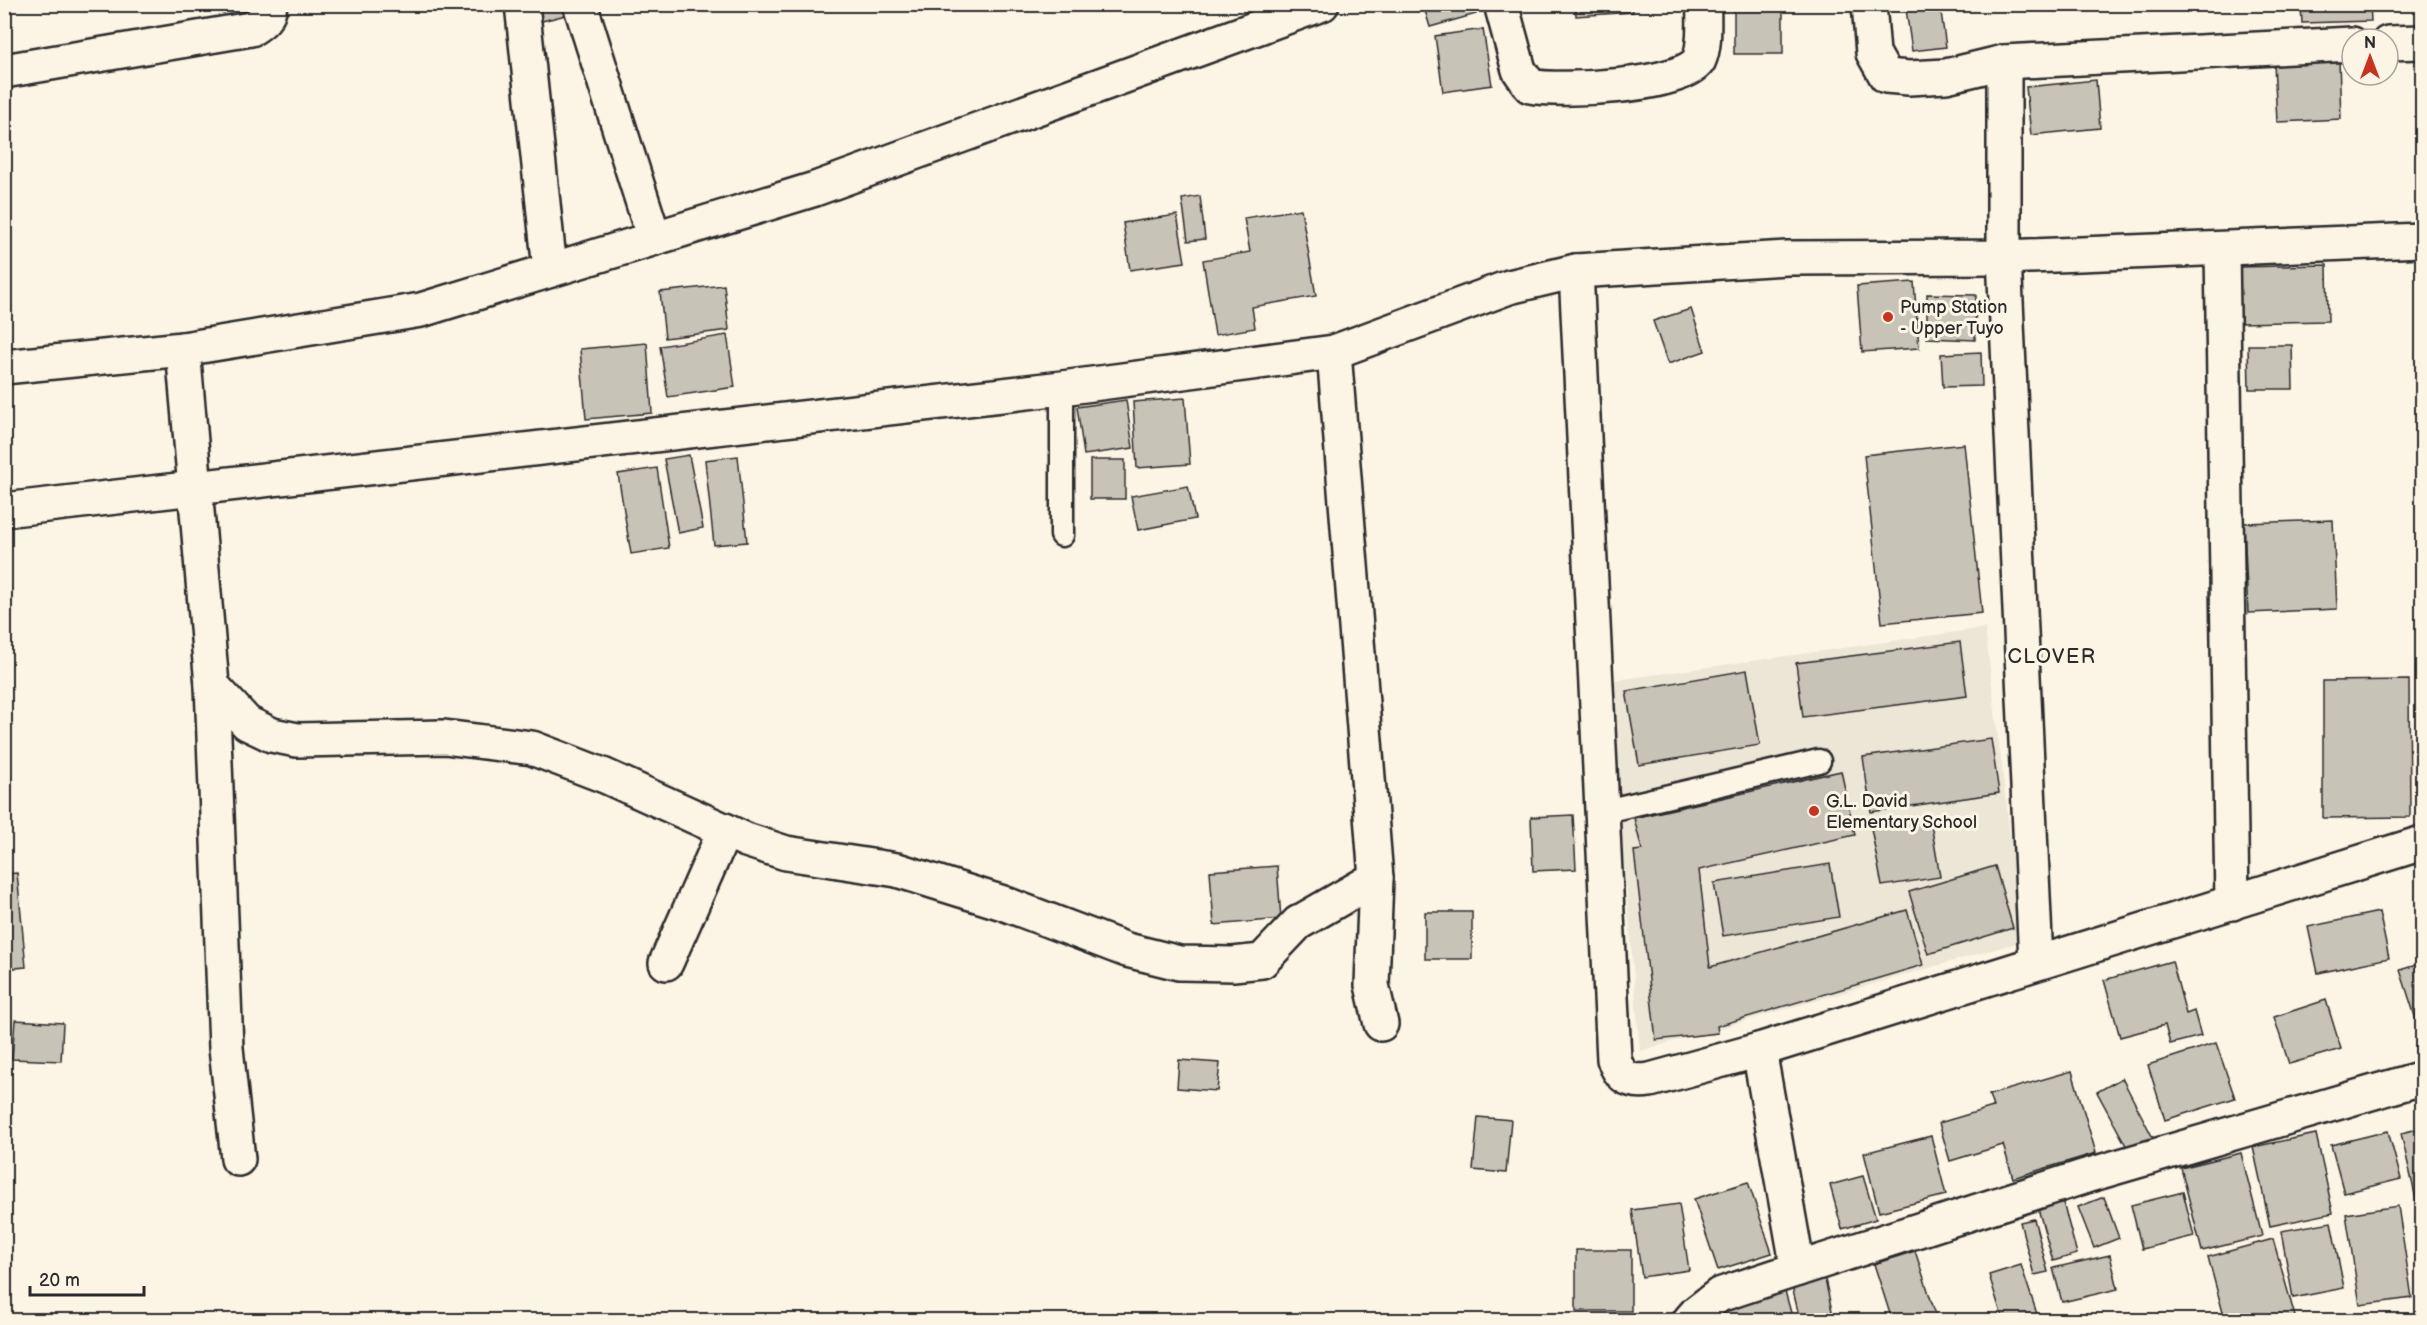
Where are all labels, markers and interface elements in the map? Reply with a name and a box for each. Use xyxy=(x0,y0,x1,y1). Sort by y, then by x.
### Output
north arrow xyxy=(2340,27,2400,87)
text: N xyxy=(2364,34,2376,53)
place label: Pump Station - Upper Tuyo xyxy=(1900,297,2007,339)
marker: Pump Station - Upper Tuyo xyxy=(1881,310,1895,324)
district label: CLOVER xyxy=(2008,645,2096,669)
place label: G.L. David Elementary School xyxy=(1826,791,1977,833)
marker: G.L. David Elementary School xyxy=(1807,804,1821,818)
scale bar xyxy=(30,1259,144,1297)
text: 20 m xyxy=(39,1270,80,1291)

